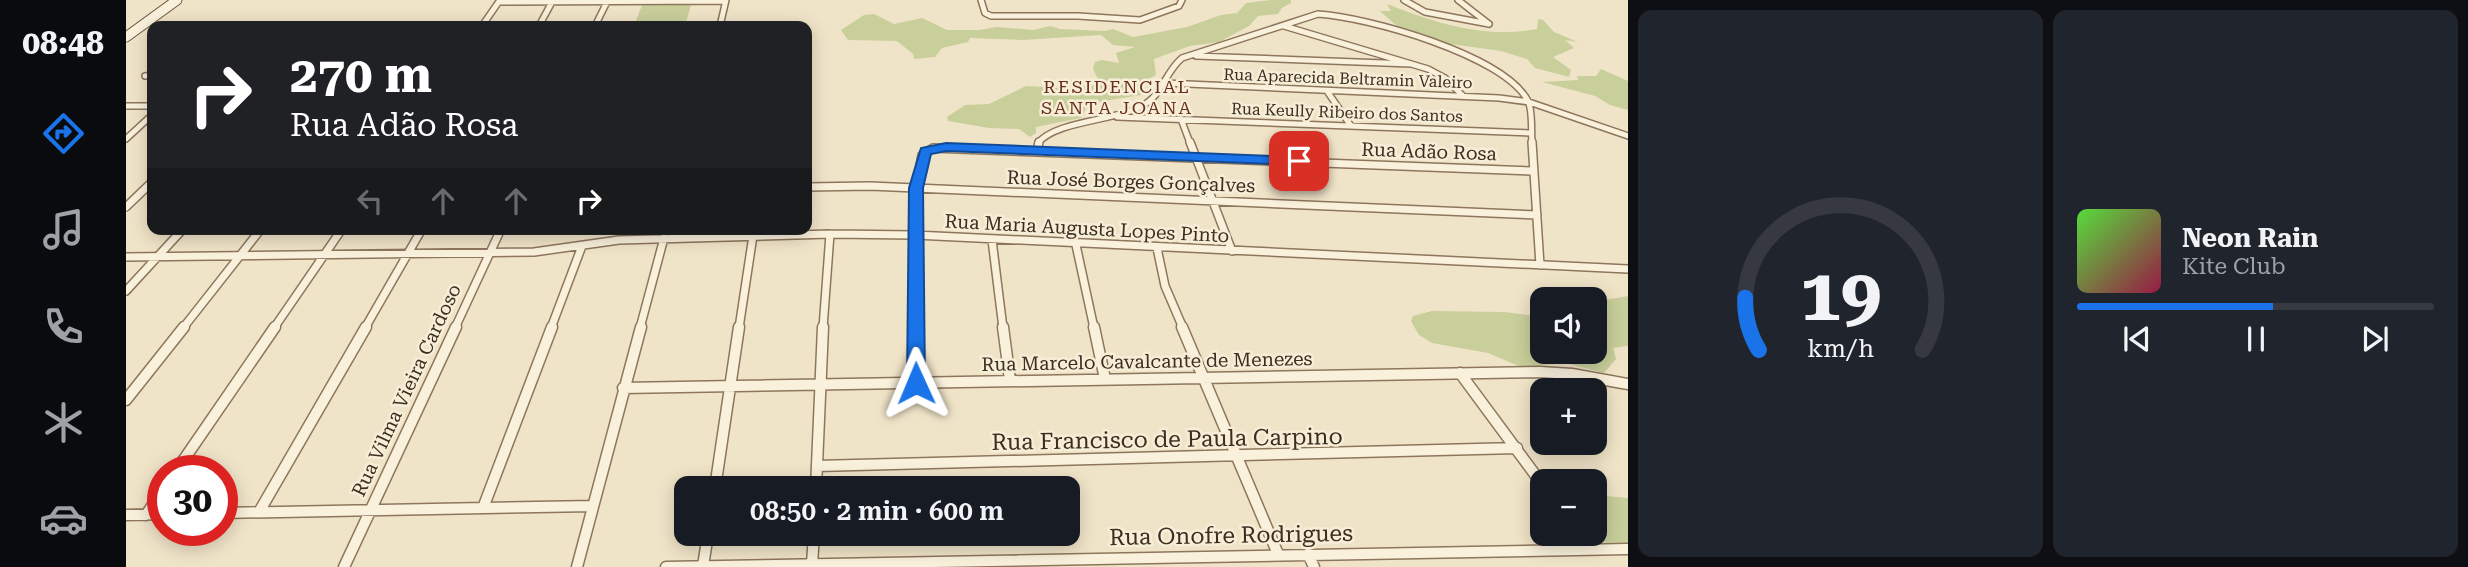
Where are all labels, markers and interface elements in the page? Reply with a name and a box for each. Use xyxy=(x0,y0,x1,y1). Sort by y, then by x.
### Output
text: 08:48 xyxy=(22,24,104,62)
text: 270 m xyxy=(290,47,432,104)
icon: right xyxy=(175,49,266,140)
street label: Rua Aparecida Beltramin Valeiro xyxy=(1223,65,1473,92)
district label: RESIDENCIAL SANTA JOANA xyxy=(1041,76,1193,118)
street label: Rua Keully Ribeiro dos Santos xyxy=(1231,99,1463,126)
text: Rua Adão Rosa xyxy=(290,106,518,144)
icon: directions xyxy=(39,109,88,158)
pin xyxy=(1269,131,1329,191)
street label: Rua Adão Rosa xyxy=(1361,138,1498,165)
icon: arrive xyxy=(1280,142,1318,180)
street label: Rua José Borges Gonçalves xyxy=(1006,166,1256,197)
icon: left xyxy=(351,182,389,220)
icon: ahead xyxy=(424,182,462,220)
icon: ahead xyxy=(497,182,535,220)
icon: right xyxy=(570,182,608,220)
icon: music xyxy=(39,205,88,254)
street label: Rua Maria Augusta Lopes Pinto xyxy=(944,210,1230,247)
text: Neon Rain xyxy=(2182,223,2318,253)
text: 19 xyxy=(1800,253,1881,338)
text: Kite Club xyxy=(2182,253,2286,280)
street label: Rua Vilma Vieira Cardoso xyxy=(347,280,466,500)
map controls xyxy=(1530,287,1607,546)
button: sound xyxy=(1530,287,1607,364)
icon: phone xyxy=(39,302,88,351)
icon: previous xyxy=(2118,320,2156,358)
icon: pause xyxy=(2237,320,2275,358)
icon: next xyxy=(2356,320,2394,358)
text: km/h xyxy=(1807,333,1874,362)
position arrow xyxy=(879,346,953,420)
street label: Rua Marcelo Cavalcante de Menezes xyxy=(981,347,1313,376)
button: + xyxy=(1530,378,1607,455)
icon: climate xyxy=(39,398,88,447)
street label: Rua Francisco de Paula Carpino xyxy=(991,423,1343,456)
speed limit sign: 30 xyxy=(147,455,238,546)
button: − xyxy=(1530,469,1607,546)
icon: car xyxy=(39,494,88,543)
text: 08:50 · 2 min · 600 m xyxy=(750,496,1004,526)
street label: Rua Onofre Rodrigues xyxy=(1109,520,1353,551)

